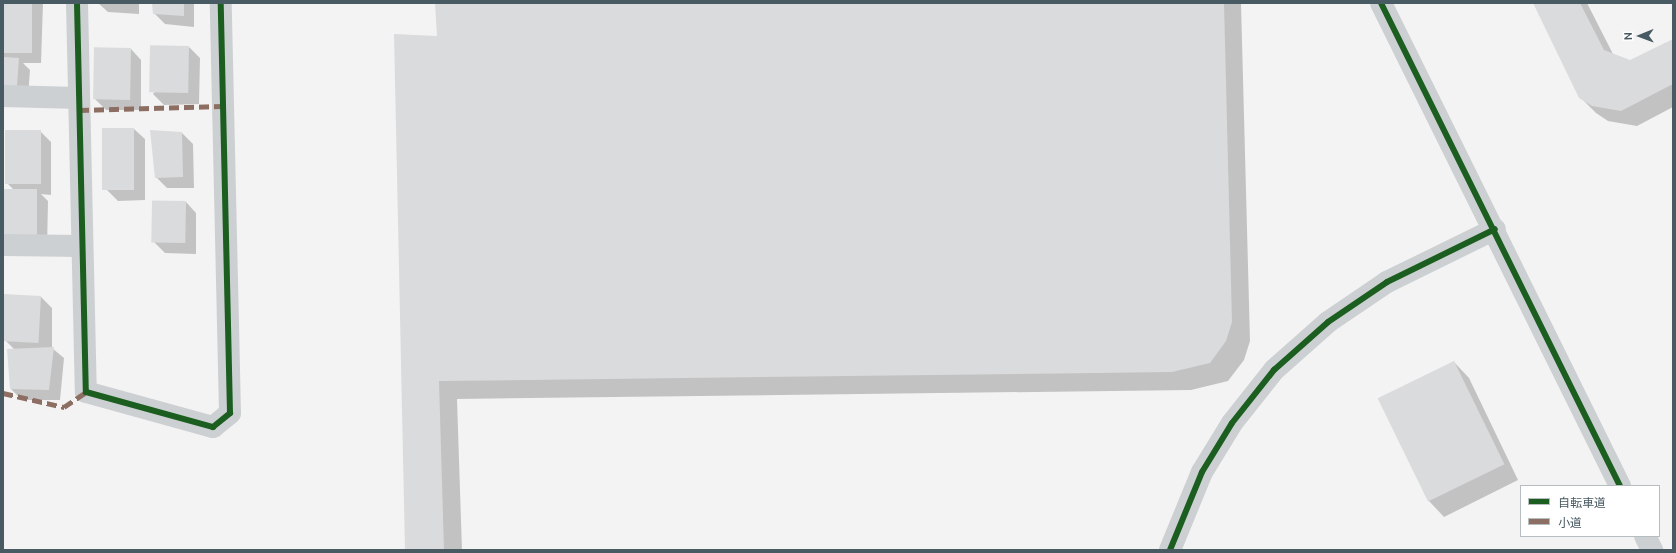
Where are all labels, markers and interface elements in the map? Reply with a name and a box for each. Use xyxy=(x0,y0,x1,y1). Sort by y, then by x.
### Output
north arrow xyxy=(1620,16,1660,56)
text: N xyxy=(1622,32,1634,40)
legend xyxy=(1520,485,1660,537)
text: 自転車道 xyxy=(1558,496,1606,509)
text: 小道 xyxy=(1558,516,1582,529)

